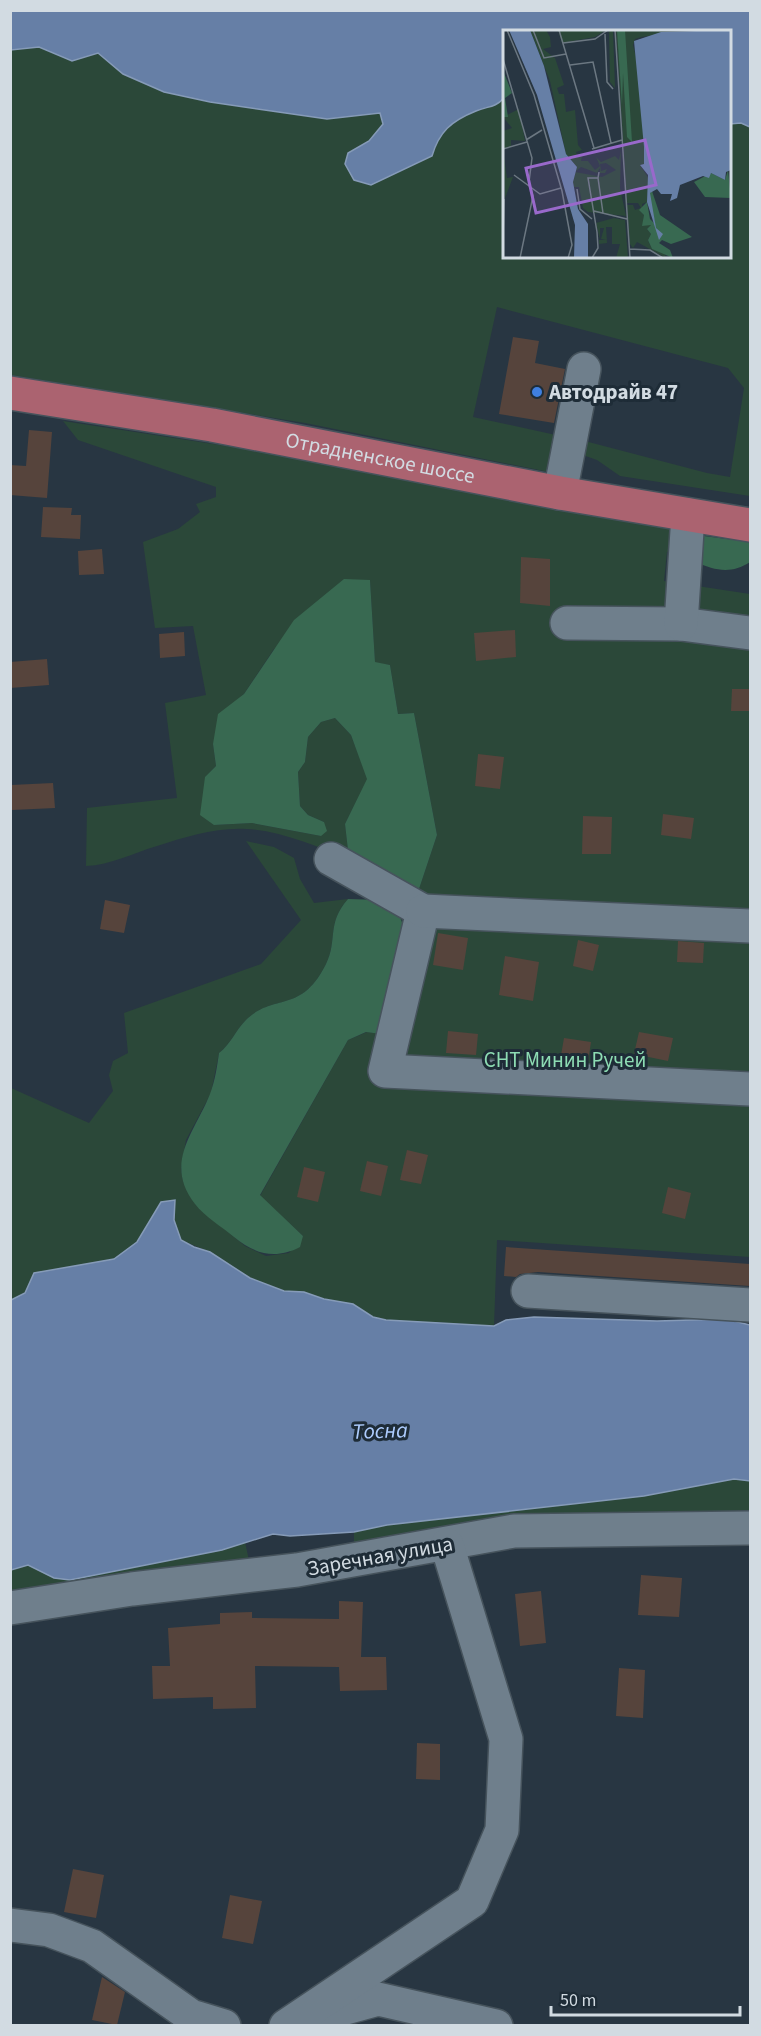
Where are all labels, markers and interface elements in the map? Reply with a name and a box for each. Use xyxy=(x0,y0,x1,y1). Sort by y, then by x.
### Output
inset map xyxy=(503,30,731,258)
place label: Автодрайв 47 xyxy=(548,377,678,407)
marker: Автодрайв 47 xyxy=(530,385,544,399)
street label: Отрадненское шоссе xyxy=(283,425,478,491)
park label: СНТ Минин Ручей xyxy=(484,1045,646,1075)
water label: Тосна xyxy=(352,1414,409,1448)
street label: Заречная улица xyxy=(305,1528,455,1584)
scale bar xyxy=(551,1979,740,2017)
text: 50 m xyxy=(560,1988,596,2013)

